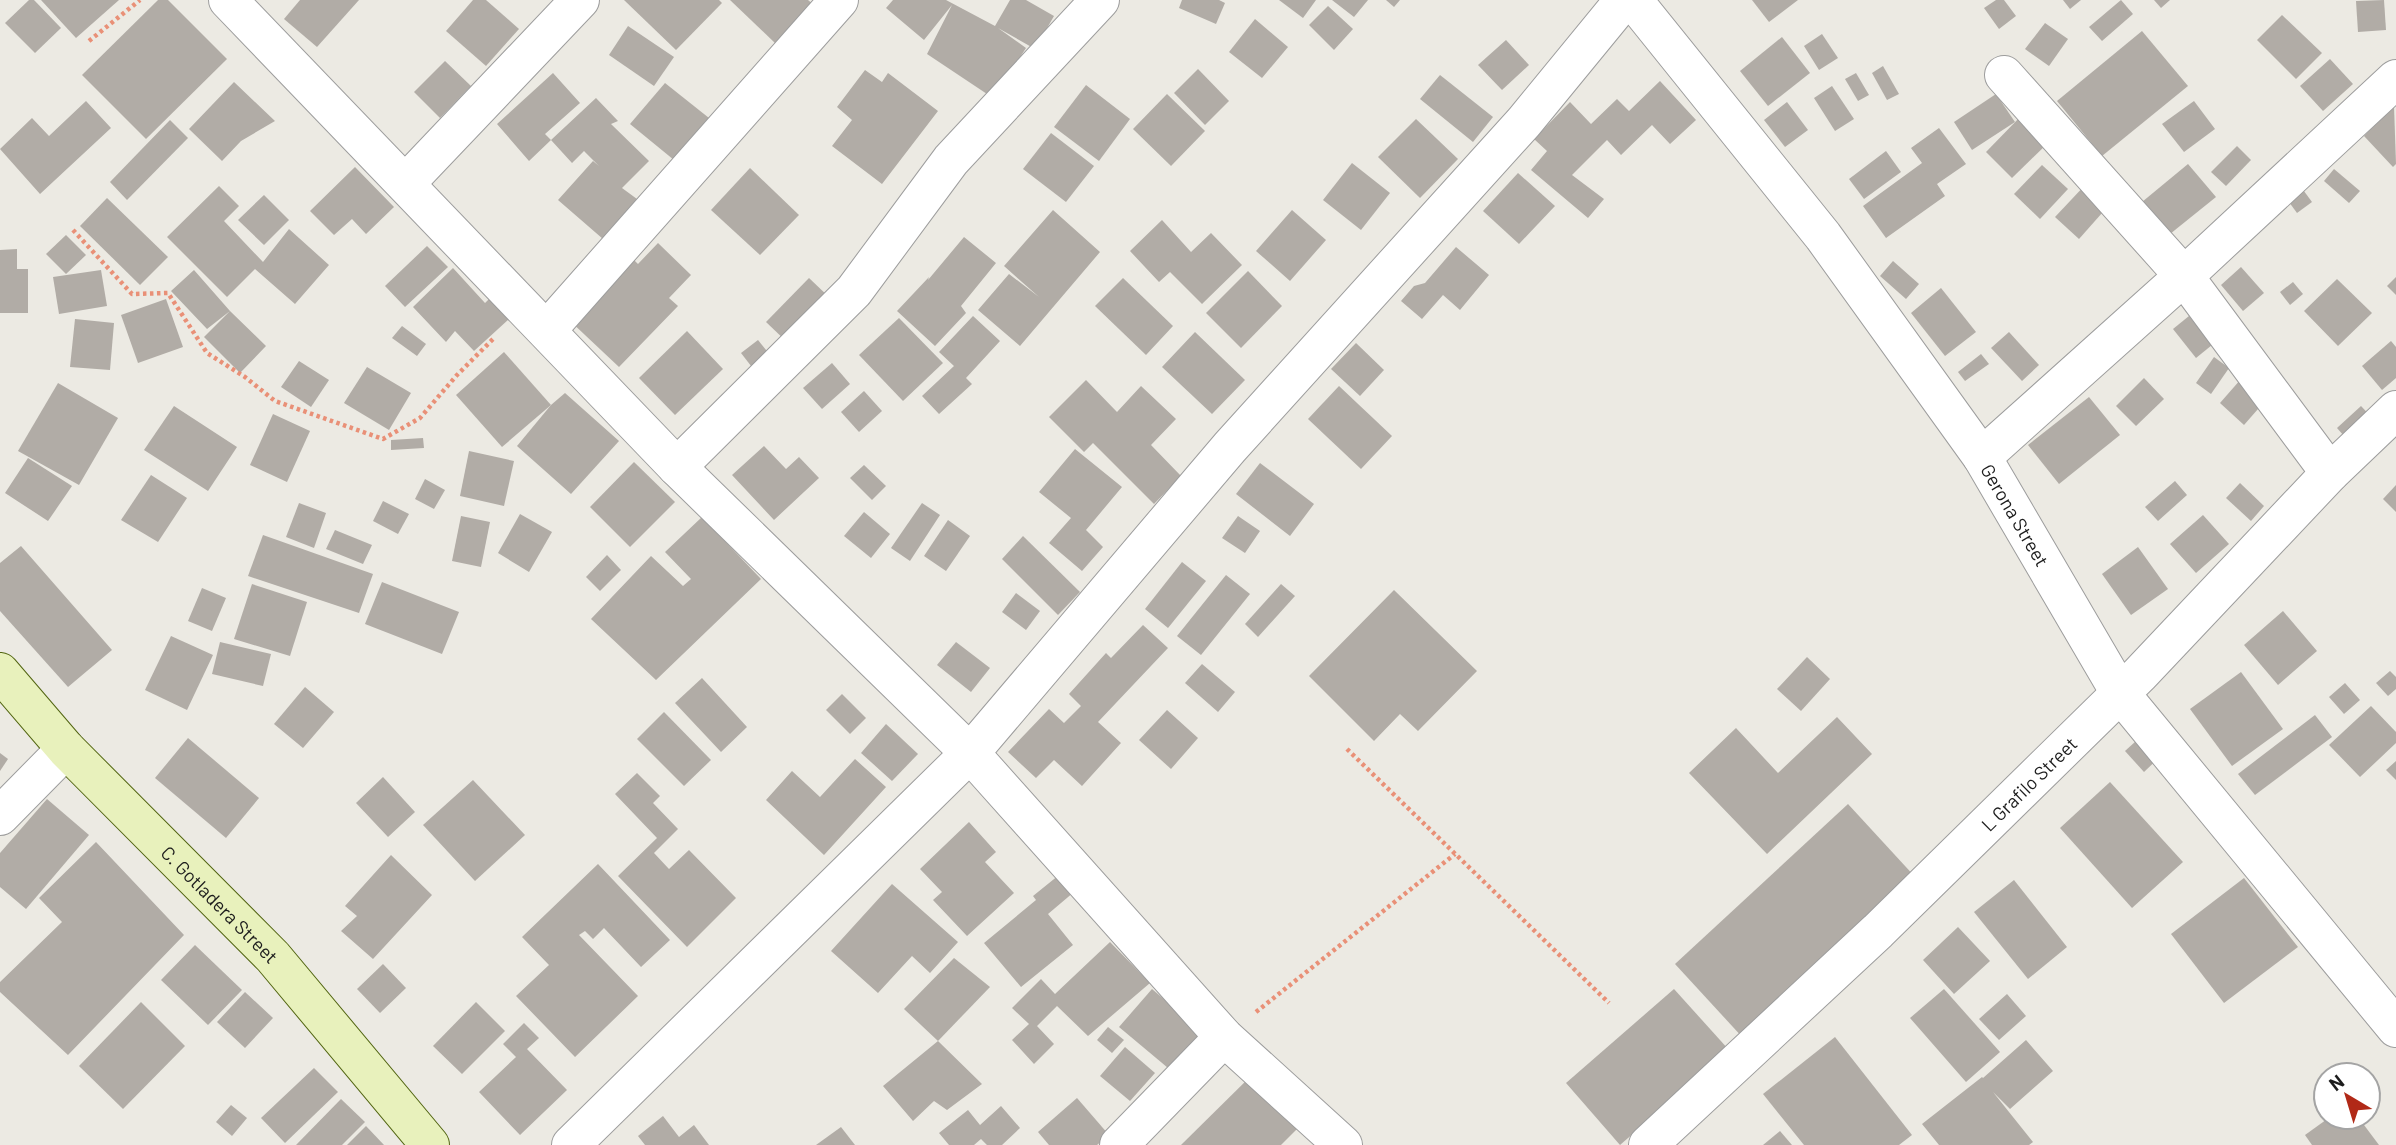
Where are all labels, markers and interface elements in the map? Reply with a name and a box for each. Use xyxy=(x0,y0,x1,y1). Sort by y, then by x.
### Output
street label: Gerona Street xyxy=(1977,459,2055,570)
street label: L Grafilo Street xyxy=(1976,731,2081,835)
street label: C. Gotladera Street xyxy=(157,840,283,967)
north arrow xyxy=(2312,1061,2382,1131)
text: N xyxy=(2324,1069,2348,1095)

